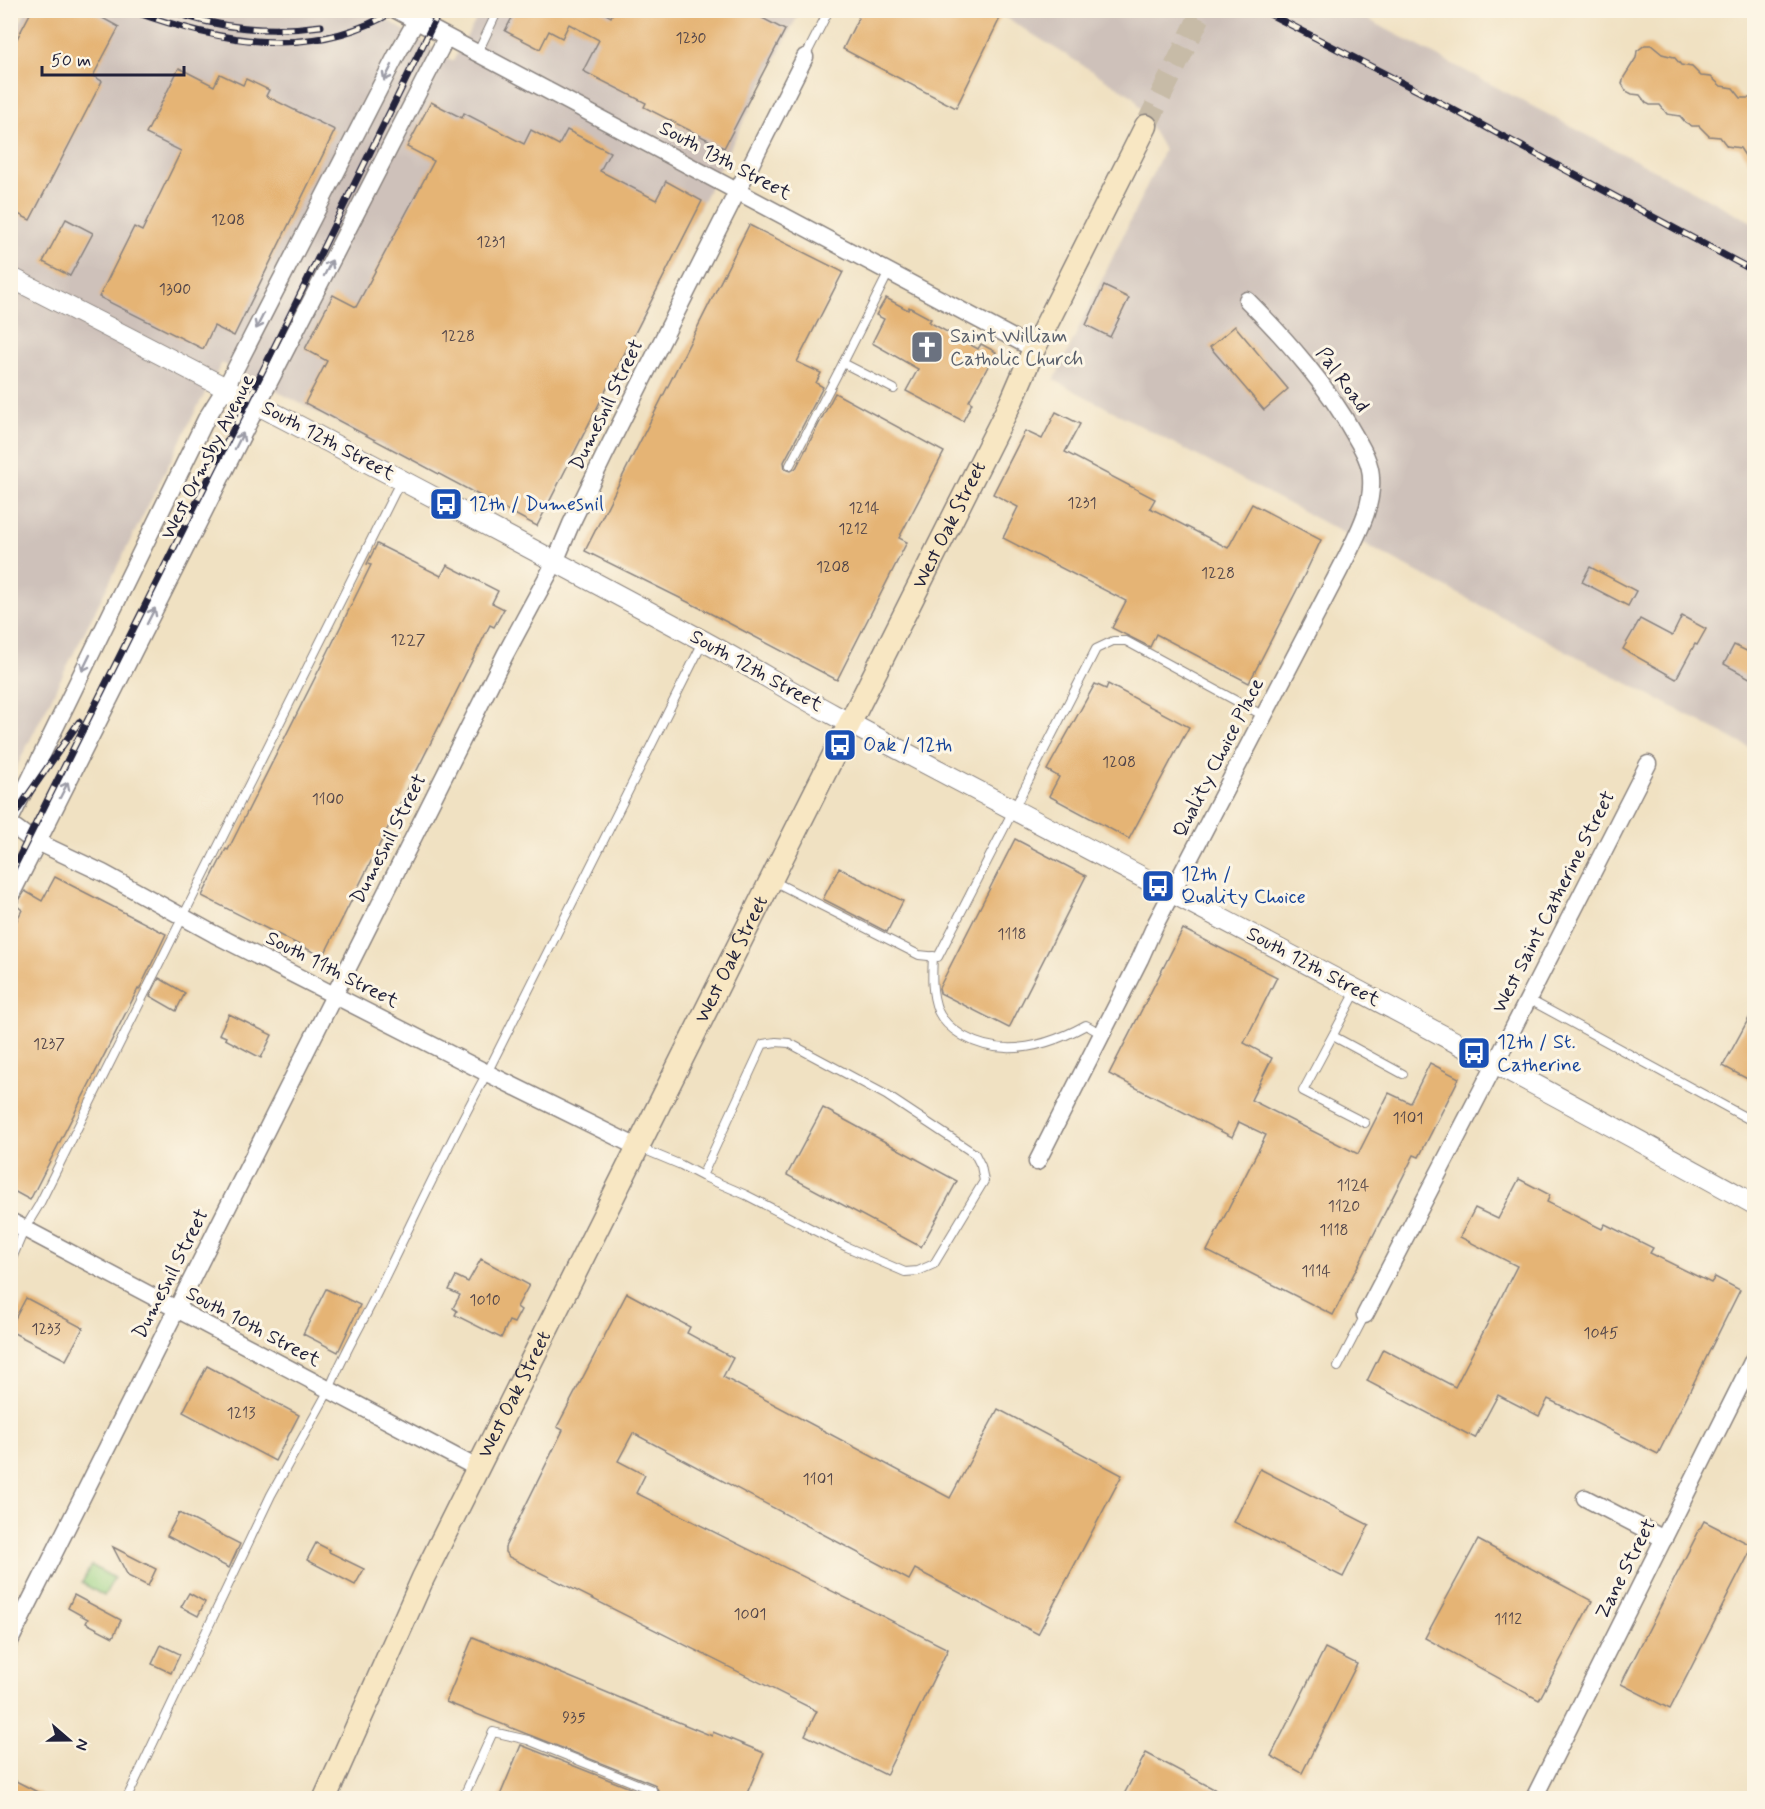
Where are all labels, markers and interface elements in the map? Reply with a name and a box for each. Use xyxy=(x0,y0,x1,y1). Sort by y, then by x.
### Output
house number: 1230 xyxy=(675,28,707,49)
scale bar xyxy=(42,39,184,77)
text: 50 m xyxy=(51,49,91,73)
one-way arrow xyxy=(382,63,393,81)
street label: South 13th Street xyxy=(654,115,796,207)
house number: 1208 xyxy=(211,210,245,231)
house number: 1231 xyxy=(476,232,506,253)
one-way arrow xyxy=(322,260,334,277)
house number: 1300 xyxy=(159,279,191,300)
one-way arrow xyxy=(254,311,265,329)
place label: Saint William Catholic Church xyxy=(950,323,1083,373)
house number: 1228 xyxy=(441,326,475,347)
church icon: Saint William Catholic Church xyxy=(909,329,945,365)
street label: Dumesnil Street xyxy=(564,335,650,475)
street label: Pal Road xyxy=(1309,342,1375,418)
street label: West Ormsby Avenue xyxy=(155,370,261,544)
street label: South 12th Street xyxy=(256,394,400,488)
one-way arrow xyxy=(234,433,245,451)
street label: West Oak Street xyxy=(906,457,992,593)
bus stop icon: 12th / Dumesnil xyxy=(428,486,464,522)
place label: 12th / Dumesnil xyxy=(469,491,604,518)
house number: 1231 xyxy=(1067,493,1097,514)
house number: 1214 xyxy=(848,498,880,519)
house number: 1212 xyxy=(838,519,868,540)
house number: 1208 xyxy=(816,557,850,578)
house number: 1228 xyxy=(1201,563,1235,584)
one-way arrow xyxy=(146,607,158,625)
street label: South 12th Street xyxy=(685,623,827,719)
house number: 1227 xyxy=(391,630,426,651)
one-way arrow xyxy=(80,654,92,672)
street label: Quality Choice Place xyxy=(1167,674,1271,842)
bus stop icon: Oak / 12th xyxy=(822,727,858,763)
place label: Oak / 12th xyxy=(863,732,952,759)
house number: 1208 xyxy=(1102,752,1136,773)
street label: Dumesnil Street xyxy=(345,769,433,909)
one-way arrow xyxy=(58,781,70,799)
street label: West Saint Catherine Street xyxy=(1486,786,1622,1018)
house number: 1100 xyxy=(312,789,344,810)
place label: 12th / Quality Choice xyxy=(1181,861,1306,911)
bus stop icon: 12th / Quality Choice xyxy=(1140,868,1176,904)
street label: West Oak Street xyxy=(688,891,775,1028)
street label: South 12th Street xyxy=(1241,920,1385,1014)
house number: 1118 xyxy=(997,924,1027,945)
street label: South 11th Street xyxy=(261,925,403,1015)
place label: 12th / St. Catherine xyxy=(1497,1029,1581,1079)
house number: 1237 xyxy=(33,1034,65,1055)
bus stop icon: 12th / St. Catherine xyxy=(1456,1035,1492,1071)
house number: 1101 xyxy=(1393,1108,1423,1129)
house number: 1124 xyxy=(1337,1175,1369,1196)
house number: 1120 xyxy=(1328,1196,1360,1217)
street label: Dumesnil Street xyxy=(127,1204,215,1344)
house number: 1118 xyxy=(1319,1220,1349,1241)
house number: 1114 xyxy=(1301,1261,1331,1282)
street label: South 10th Street xyxy=(181,1280,325,1374)
house number: 1010 xyxy=(469,1290,501,1311)
house number: 1233 xyxy=(31,1319,61,1340)
house number: 1045 xyxy=(1583,1323,1619,1344)
street label: West Oak Street xyxy=(471,1326,558,1463)
house number: 1213 xyxy=(226,1403,256,1424)
house number: 1101 xyxy=(803,1469,833,1490)
street label: Zane Street xyxy=(1589,1514,1663,1624)
house number: 1001 xyxy=(733,1604,767,1625)
house number: 1112 xyxy=(1494,1609,1522,1630)
house number: 935 xyxy=(562,1707,586,1728)
north arrow xyxy=(39,1710,99,1770)
text: N xyxy=(70,1736,93,1753)

